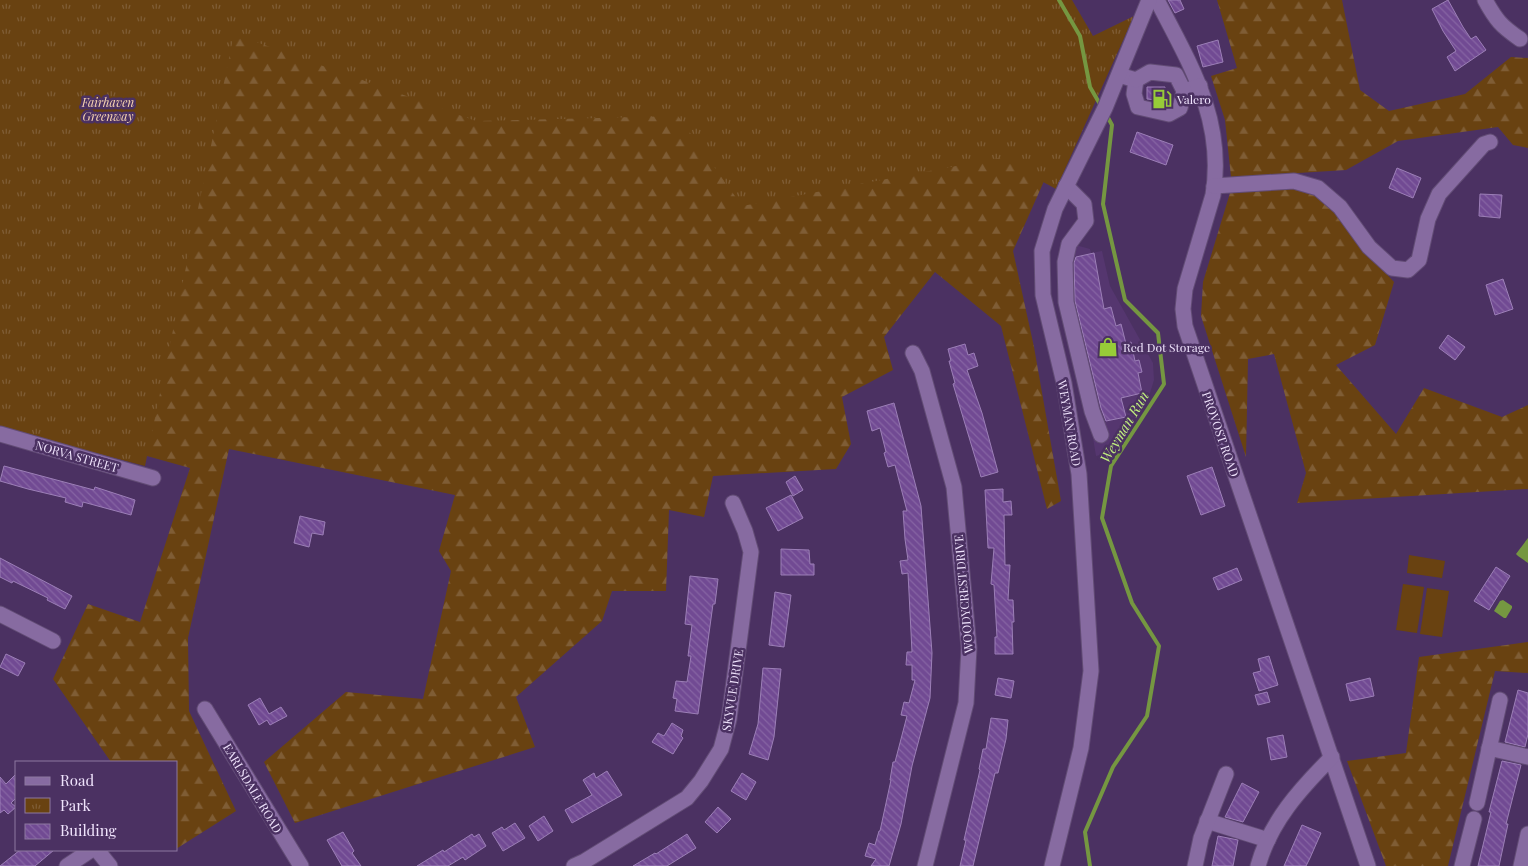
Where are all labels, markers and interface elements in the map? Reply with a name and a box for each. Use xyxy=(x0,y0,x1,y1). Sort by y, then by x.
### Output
fuel station icon: Valero xyxy=(1151,88,1173,110)
place label: Valero xyxy=(1176,91,1211,107)
park label: Fairhaven Greenway xyxy=(81,94,134,124)
shop icon: Red Dot Storage xyxy=(1097,336,1119,358)
place label: Red Dot Storage xyxy=(1123,339,1210,355)
street label: WEYMAN ROAD xyxy=(1054,378,1085,468)
water label: Weyman Run xyxy=(1095,388,1153,466)
street label: PROVOST ROAD xyxy=(1199,389,1243,479)
street label: NORVA STREET xyxy=(34,436,121,476)
street label: WOODYCREST DRIVE xyxy=(950,534,976,655)
street label: SKYVUE DRIVE xyxy=(718,648,746,732)
street label: EARLSDALE ROAD xyxy=(220,740,286,836)
legend xyxy=(15,761,178,851)
text: Road xyxy=(60,770,94,790)
text: Park xyxy=(60,795,92,815)
text: Building xyxy=(60,820,117,840)

